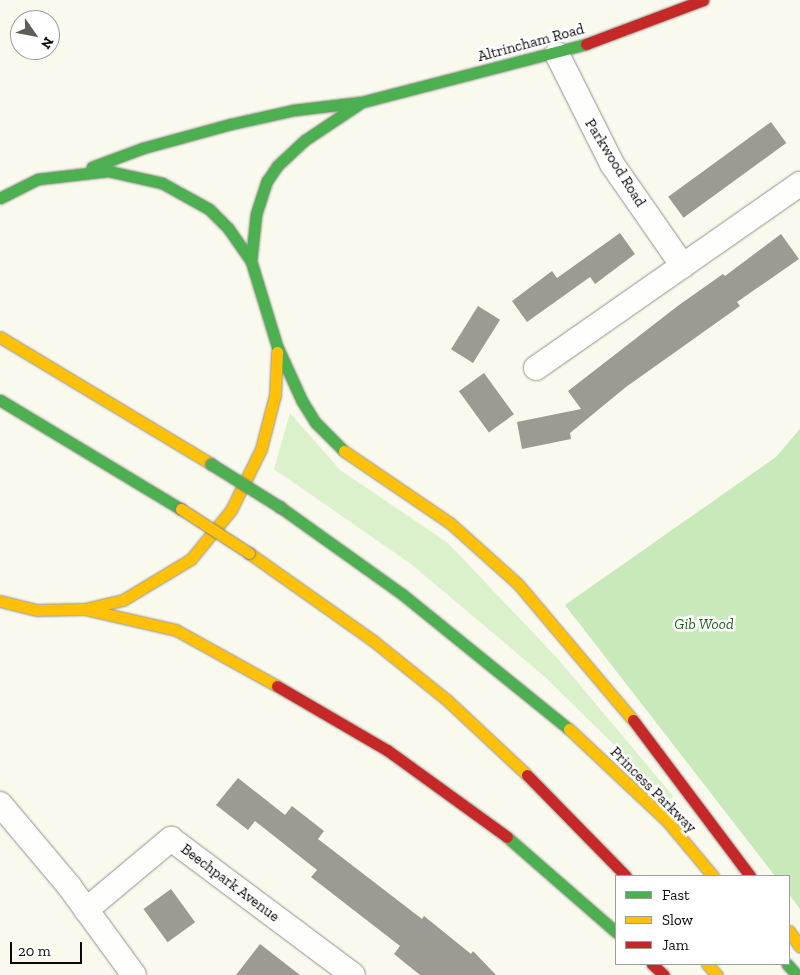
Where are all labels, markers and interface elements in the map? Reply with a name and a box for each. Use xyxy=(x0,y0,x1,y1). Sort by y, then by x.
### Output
north arrow xyxy=(10,10,60,60)
street label: Altrincham Road xyxy=(476,20,586,66)
text: N xyxy=(37,34,57,52)
street label: Parkwood Road xyxy=(581,116,649,210)
park label: Gib Wood xyxy=(674,616,734,634)
street label: Princess Parkway xyxy=(606,743,700,837)
street label: Beechpark Avenue xyxy=(177,840,283,926)
legend xyxy=(615,875,790,965)
text: Fast xyxy=(662,886,690,904)
text: Slow xyxy=(662,911,693,929)
scale bar xyxy=(12,932,85,964)
text: Jam xyxy=(662,936,689,954)
text: 20 m xyxy=(18,942,51,960)

